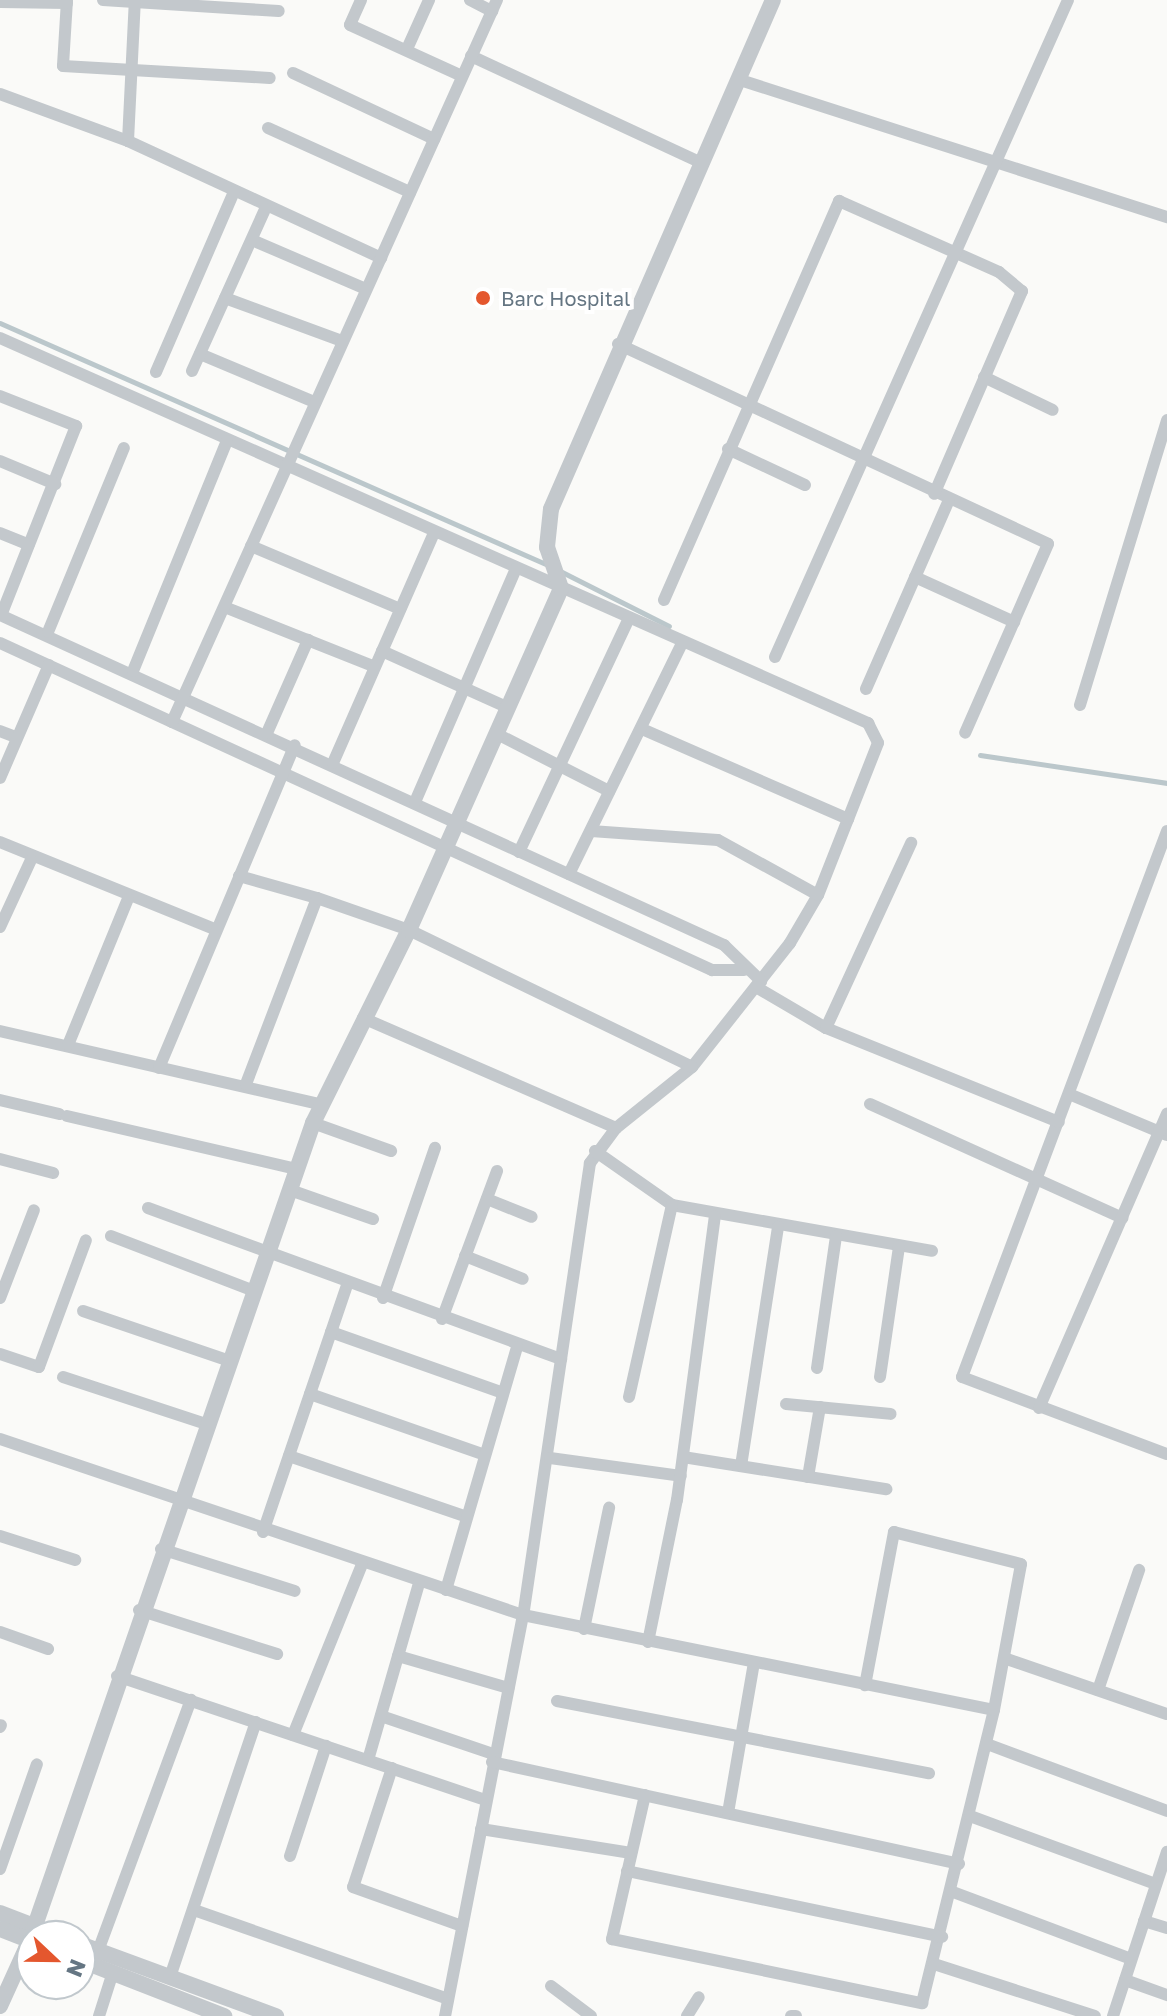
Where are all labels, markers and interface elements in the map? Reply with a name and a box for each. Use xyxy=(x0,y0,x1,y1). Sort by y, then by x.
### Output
place label: Barc Hospital xyxy=(501,286,630,310)
marker: Barc Hospital xyxy=(472,287,494,309)
north arrow xyxy=(16,1920,96,2000)
text: N xyxy=(61,1956,93,1981)

